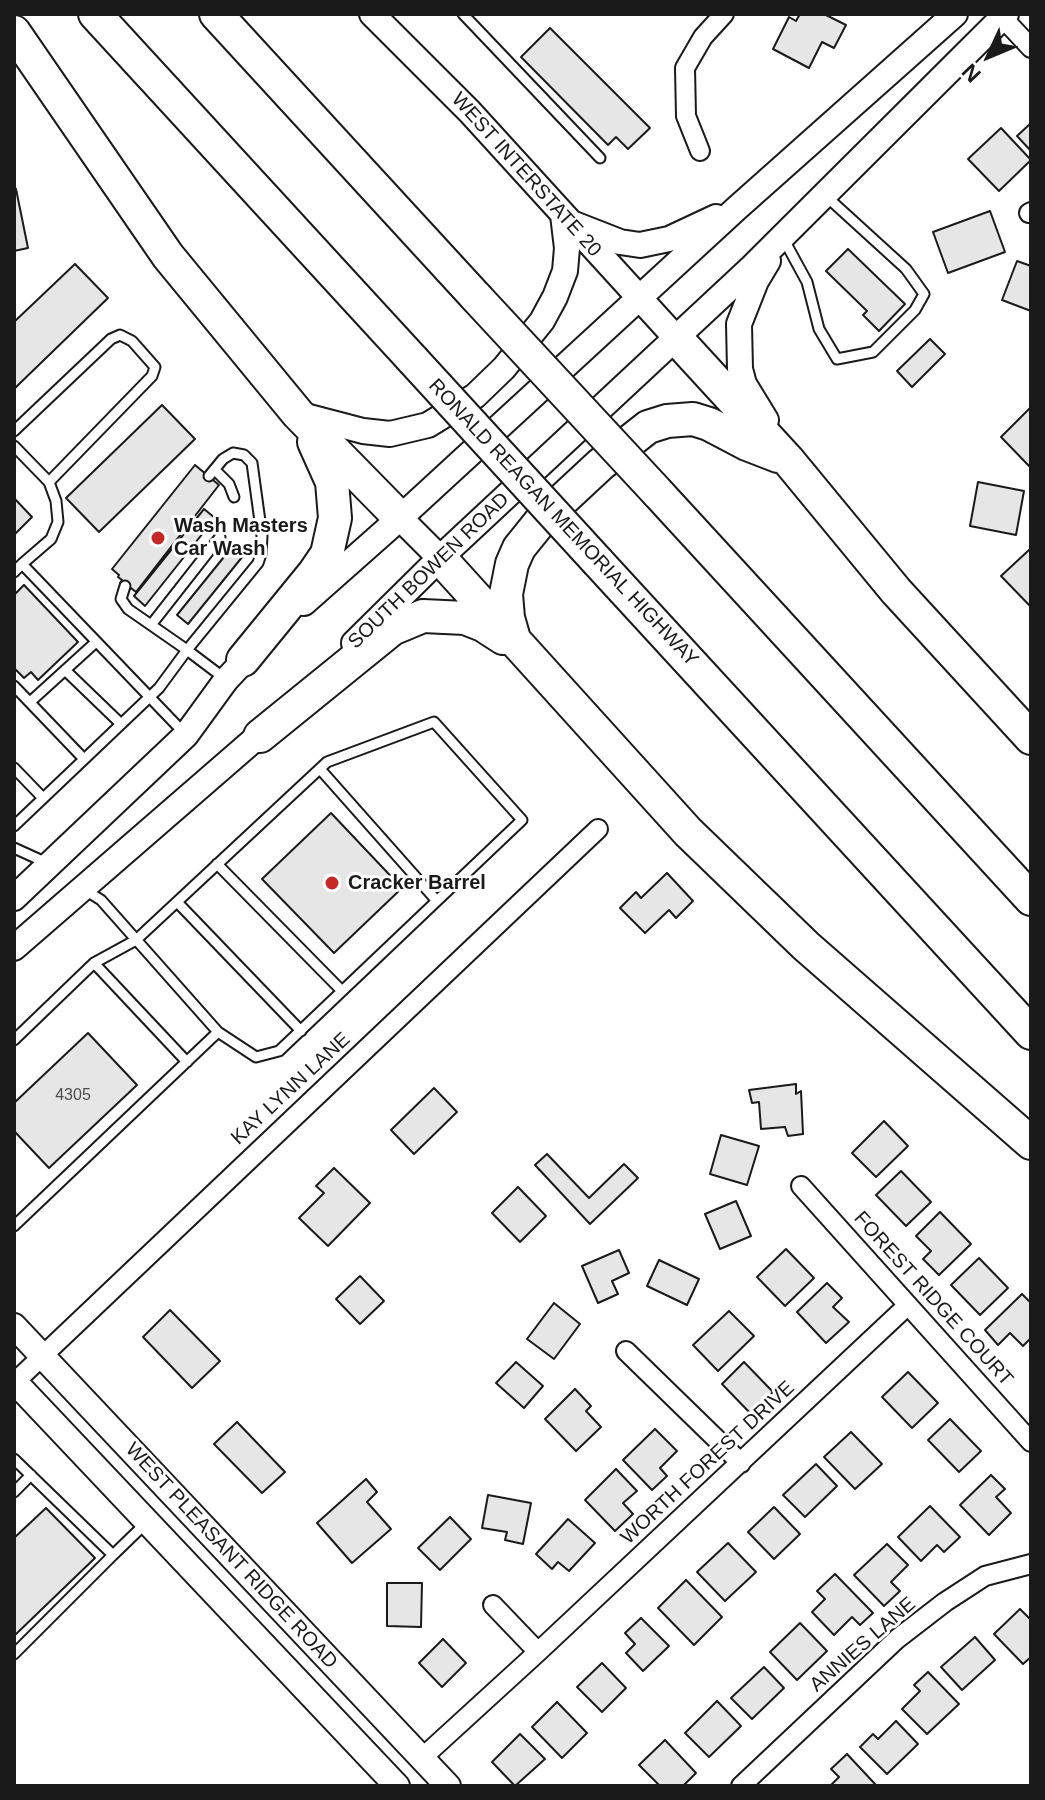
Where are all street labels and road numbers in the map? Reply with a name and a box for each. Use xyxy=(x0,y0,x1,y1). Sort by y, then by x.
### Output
street label: WEST INTERSTATE 20 xyxy=(446,88,606,262)
street label: RONALD REAGAN MEMORIAL HIGHWAY xyxy=(423,374,703,672)
street label: SOUTH BOWEN ROAD xyxy=(344,488,514,654)
street label: KAY LYNN LANE xyxy=(227,1028,355,1150)
street label: FOREST RIDGE COURT xyxy=(848,1207,1018,1391)
street label: WORTH FOREST DRIVE xyxy=(616,1376,800,1550)
street label: WEST PLEASANT RIDGE ROAD xyxy=(120,1438,342,1674)
street label: ANNIES LANE xyxy=(805,1593,921,1697)

